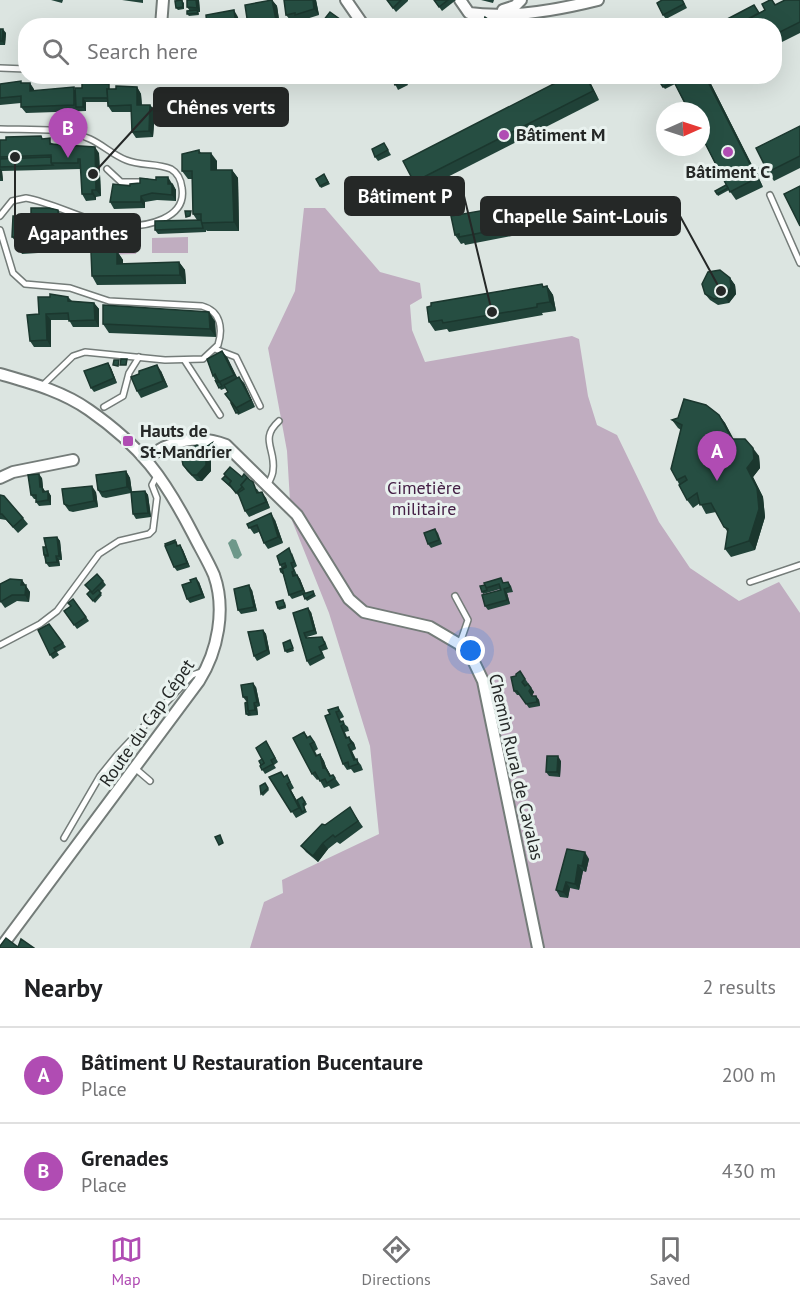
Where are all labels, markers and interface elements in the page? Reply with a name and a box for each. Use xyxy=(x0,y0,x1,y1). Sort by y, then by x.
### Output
search box xyxy=(18,18,782,84)
icon: search xyxy=(39,35,72,68)
text: Search here xyxy=(87,37,198,65)
callout: Chênes verts xyxy=(154,88,288,126)
text: Chênes verts xyxy=(167,94,276,120)
north arrow xyxy=(656,102,710,156)
pin: B xyxy=(48,108,88,158)
place label: Bâtiment M xyxy=(516,123,605,146)
marker: Bâtiment M xyxy=(497,128,511,142)
marker: Bâtiment C xyxy=(721,145,735,159)
place label: Bâtiment C xyxy=(686,160,770,183)
callout: Bâtiment P xyxy=(345,177,464,215)
text: Bâtiment P xyxy=(358,183,452,209)
callout: Chapelle Saint-Louis xyxy=(481,197,680,235)
text: Chapelle Saint-Louis xyxy=(492,203,668,229)
callout: Agapanthes xyxy=(15,214,140,252)
text: Agapanthes xyxy=(28,220,128,246)
place label: Hauts de St-Mandrier xyxy=(140,419,232,463)
pin: A xyxy=(698,432,736,481)
marker: Hauts de St-Mandrier xyxy=(121,434,135,448)
park label: Cimetière militaire xyxy=(387,476,461,520)
your location xyxy=(456,636,485,665)
street label: Route du Cap Cépet xyxy=(94,654,199,791)
street label: Chemin Rural de Cavalas xyxy=(484,671,549,862)
text: Nearby xyxy=(24,971,102,1004)
text: 2 results xyxy=(703,974,776,1000)
text: Bâtiment U Restauration Bucentaure xyxy=(81,1048,423,1076)
text: A xyxy=(37,1062,50,1088)
text: 200 m xyxy=(722,1062,776,1088)
text: Place xyxy=(81,1076,127,1102)
text: Grenades xyxy=(81,1144,169,1172)
text: B xyxy=(38,1158,49,1184)
text: 430 m xyxy=(722,1158,776,1184)
text: Place xyxy=(81,1172,127,1198)
tab: Map xyxy=(110,1233,143,1289)
tab: Directions xyxy=(362,1233,431,1289)
tab: Saved xyxy=(650,1233,690,1289)

